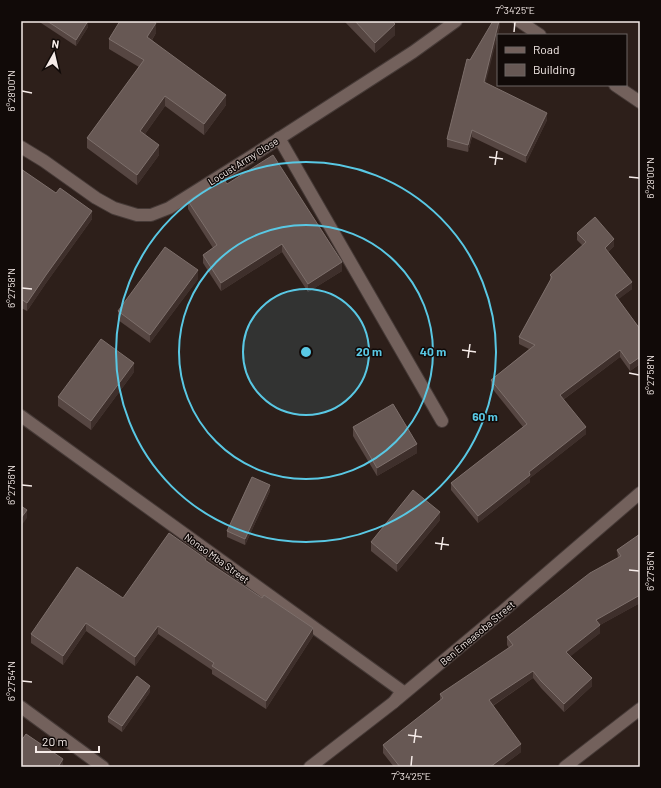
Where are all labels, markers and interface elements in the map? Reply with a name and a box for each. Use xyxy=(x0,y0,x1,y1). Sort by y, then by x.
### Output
text: 7°34'25"E xyxy=(495,4,535,16)
north arrow xyxy=(34,34,74,74)
legend xyxy=(497,34,627,86)
text: N xyxy=(51,37,60,51)
text: Road xyxy=(533,42,560,56)
text: Building xyxy=(533,62,575,76)
text: 6°28'00"N xyxy=(5,70,17,112)
street label: Locust Army Close xyxy=(206,135,280,187)
text: 6°28'00"N xyxy=(644,157,656,199)
text: 6°27'58"N xyxy=(5,268,17,308)
text: 20 m xyxy=(356,344,382,358)
text: 40 m xyxy=(420,344,446,358)
centre of rings xyxy=(299,345,313,359)
text: 6°27'58"N xyxy=(644,355,656,395)
text: 60 m xyxy=(472,409,498,423)
text: 6°27'56"N xyxy=(5,465,17,505)
street label: Nonso Mba Street xyxy=(182,531,252,586)
text: 6°27'56"N xyxy=(644,551,656,591)
street label: Ben Emeasoba Street xyxy=(437,598,517,668)
text: 6°27'54"N xyxy=(5,661,17,701)
scale bar xyxy=(36,728,99,754)
text: 20 m xyxy=(42,734,68,748)
text: 7°34'25"E xyxy=(391,770,431,782)

